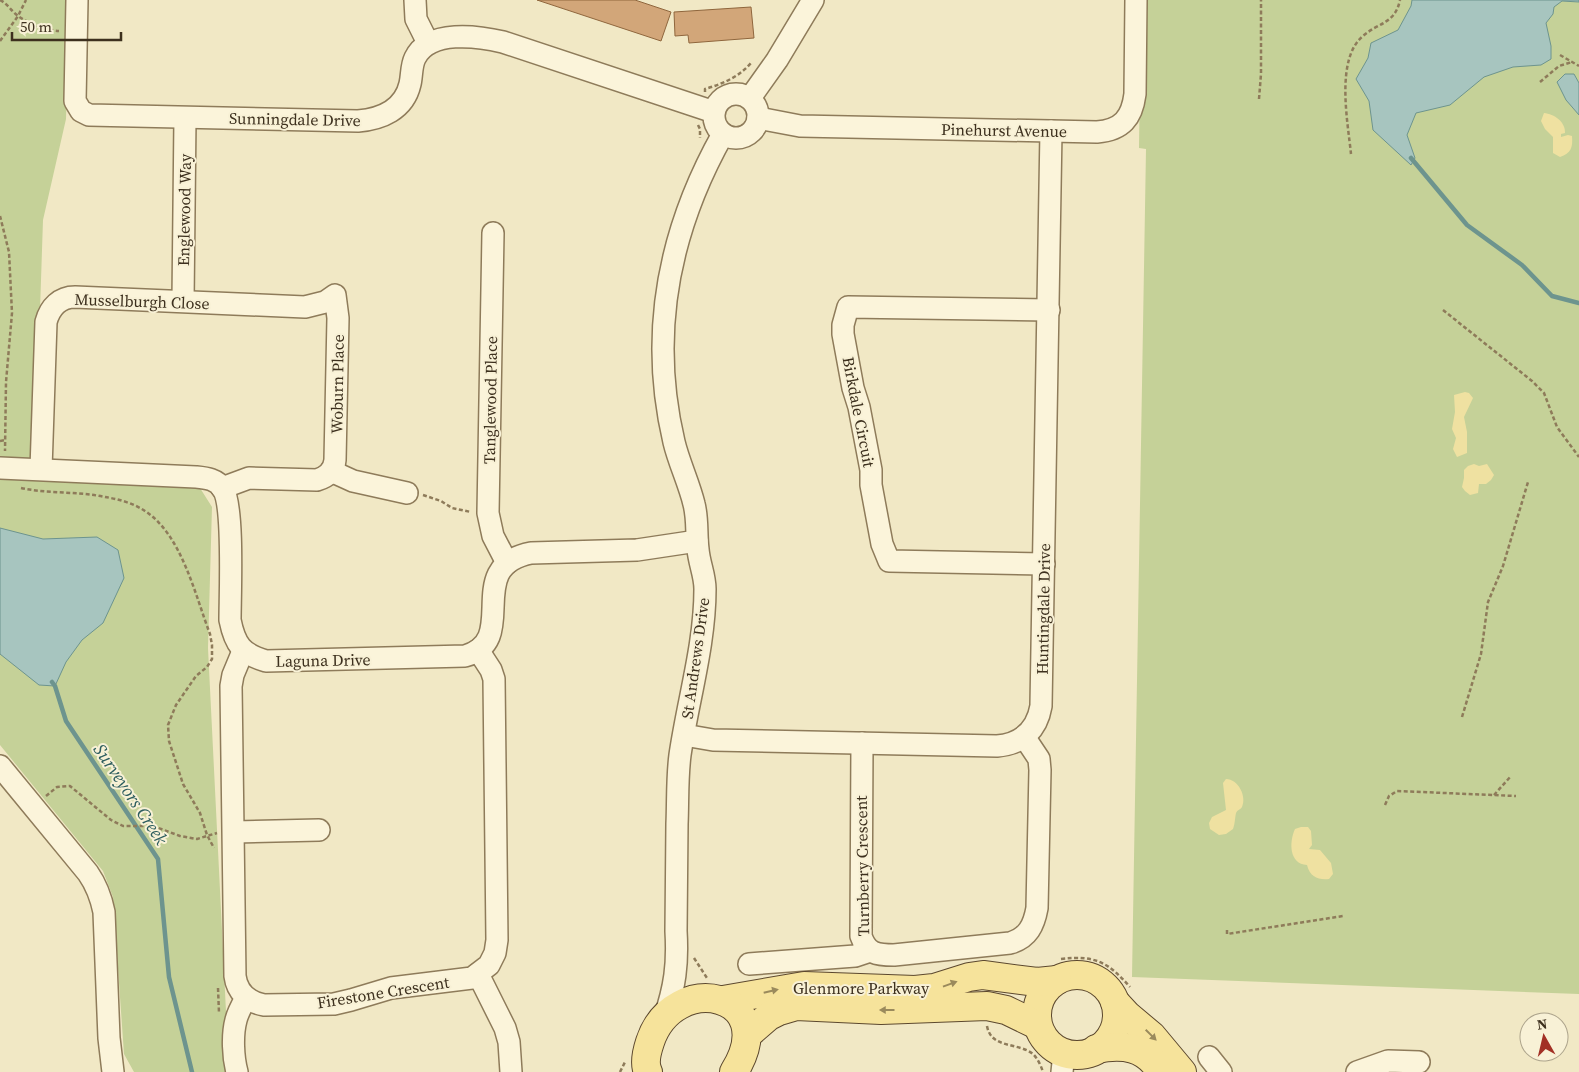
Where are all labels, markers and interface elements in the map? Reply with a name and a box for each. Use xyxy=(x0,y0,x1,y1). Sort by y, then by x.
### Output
scale bar xyxy=(12,10,121,42)
text: 50 m xyxy=(20,16,52,37)
street label: Sunningdale Drive xyxy=(229,107,361,131)
street label: Pinehurst Avenue xyxy=(941,118,1067,142)
street label: Englewood Way xyxy=(172,153,196,266)
street label: Musselburgh Close xyxy=(74,288,210,314)
street label: Woburn Place xyxy=(325,334,349,434)
street label: Tanglewood Place xyxy=(478,336,502,464)
street label: Birkdale Circuit xyxy=(838,355,881,470)
street label: Huntingdale Drive xyxy=(1031,543,1055,675)
street label: St Andrews Drive xyxy=(676,596,714,720)
street label: Laguna Drive xyxy=(275,648,371,672)
water label: Surveyors Creek xyxy=(88,738,174,850)
street label: Turnberry Crescent xyxy=(850,795,874,937)
street label: Firestone Crescent xyxy=(315,971,452,1013)
street label: Glenmore Parkway xyxy=(793,977,930,999)
one-way arrow xyxy=(942,980,957,987)
one-way arrow xyxy=(763,987,778,995)
one-way arrow xyxy=(879,1006,895,1014)
north arrow xyxy=(1519,1012,1569,1062)
text: N xyxy=(1536,1014,1549,1035)
one-way arrow xyxy=(1144,1028,1156,1040)

